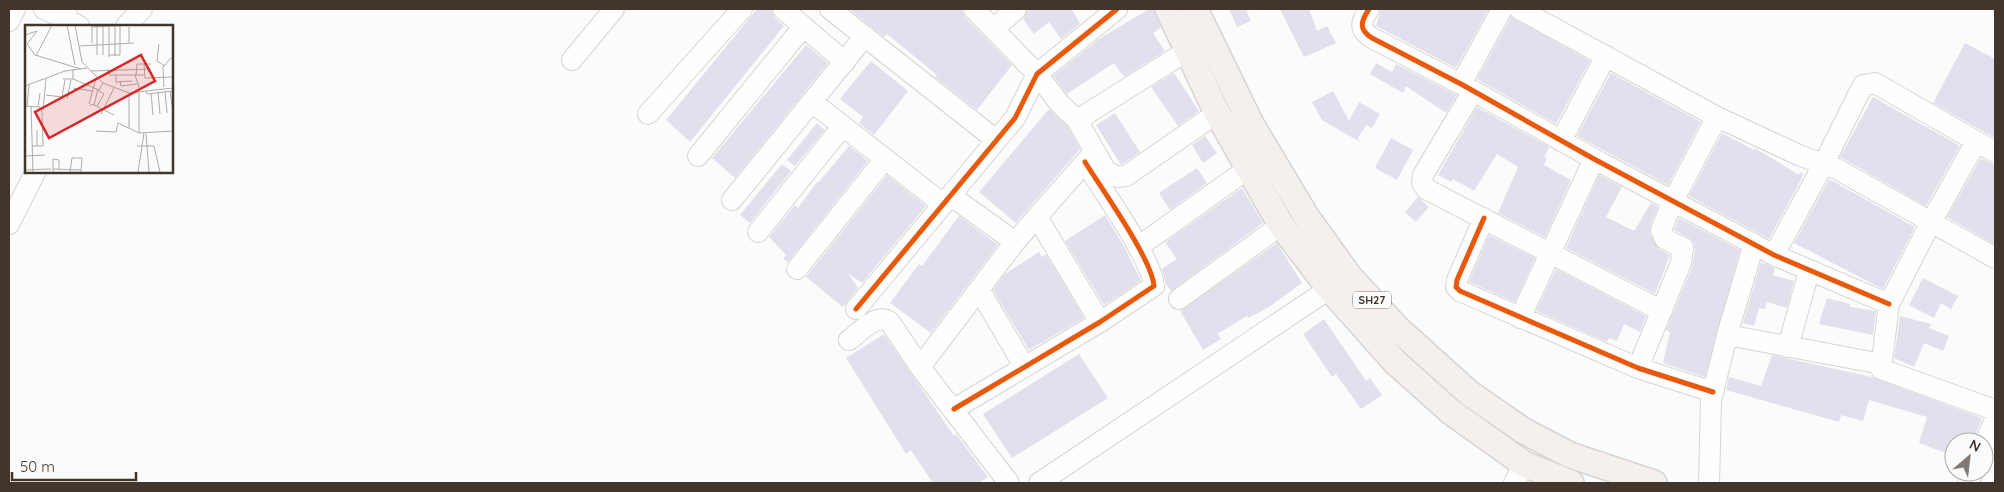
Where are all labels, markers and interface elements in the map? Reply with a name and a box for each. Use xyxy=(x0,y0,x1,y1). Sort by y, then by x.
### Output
inset map xyxy=(25,25,172,172)
road number: SH27 xyxy=(1353,292,1391,308)
north arrow xyxy=(1944,432,1994,482)
text: N xyxy=(1966,435,1984,456)
scale bar xyxy=(12,450,136,482)
text: 50 m xyxy=(20,457,55,476)

